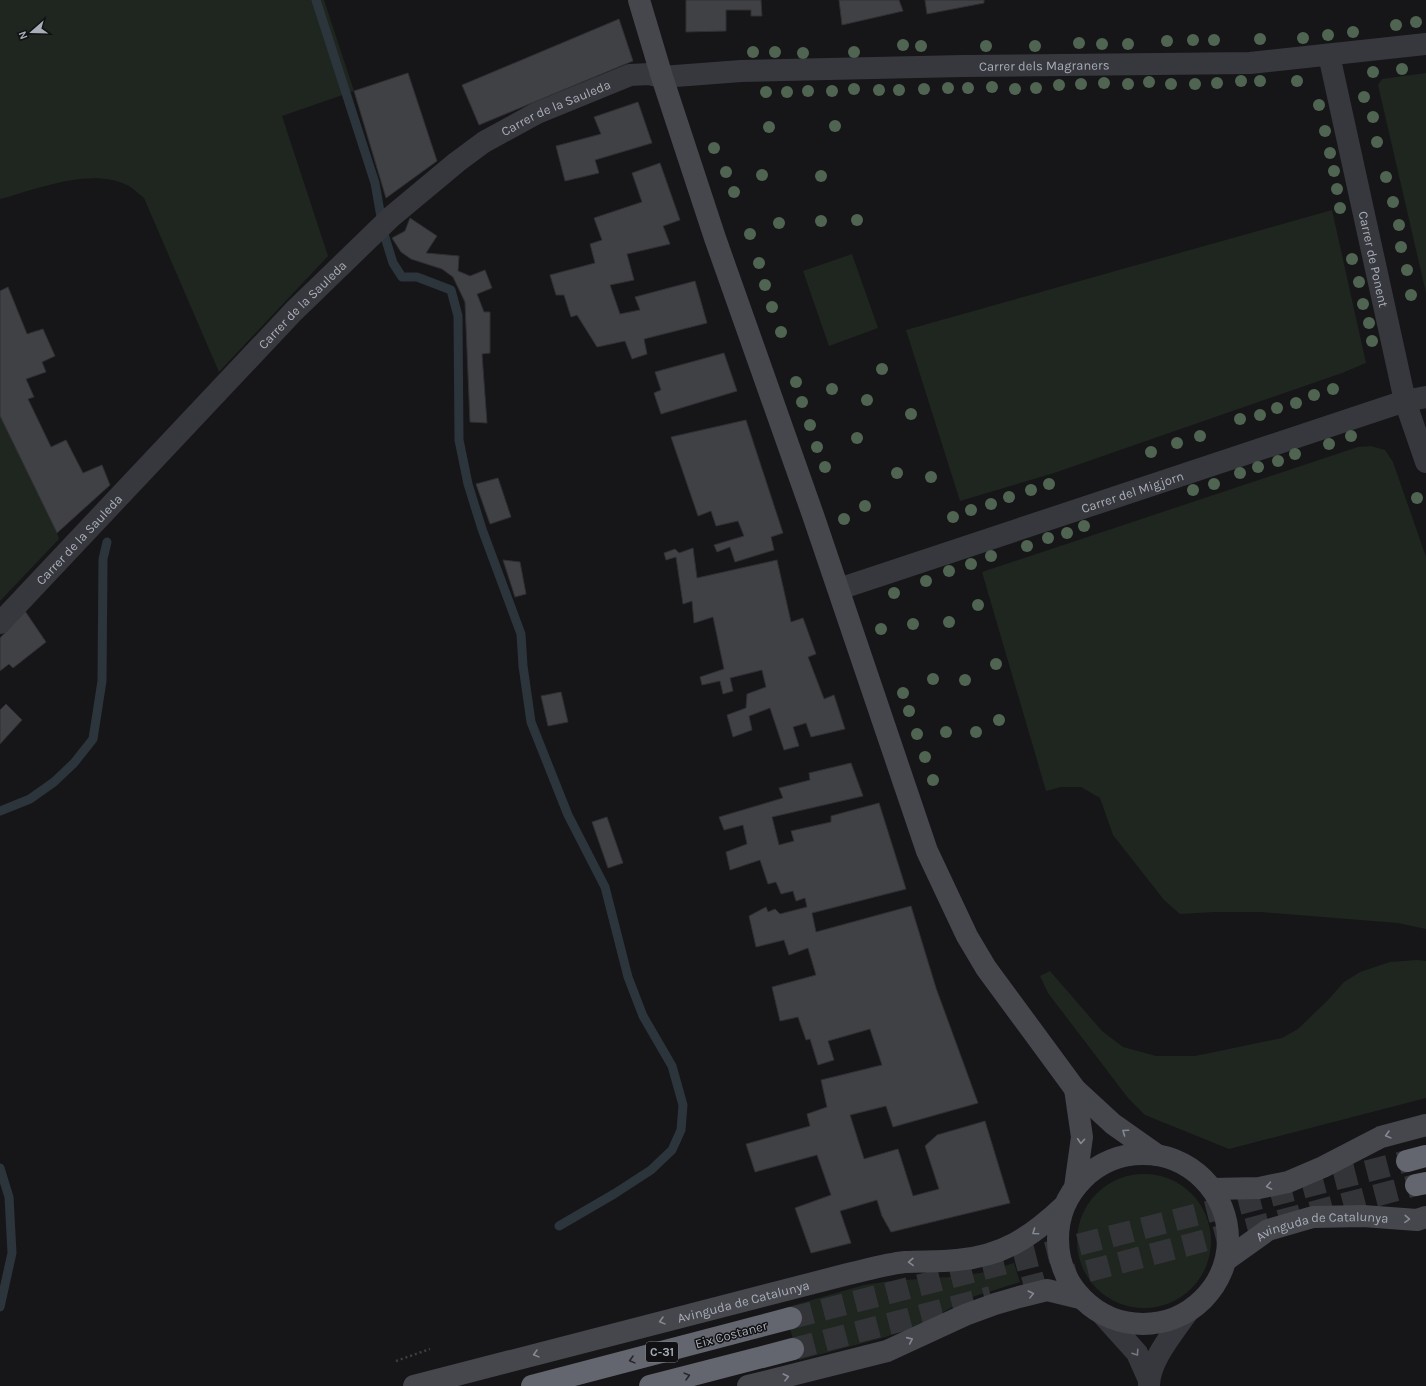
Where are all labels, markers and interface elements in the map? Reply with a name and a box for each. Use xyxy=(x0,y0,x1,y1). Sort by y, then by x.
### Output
north arrow xyxy=(12,12,52,52)
text: N xyxy=(16,29,31,41)
street label: Carrer dels Magraners xyxy=(979,57,1110,74)
street label: Carrer de la Sauleda xyxy=(499,77,613,139)
street label: Carrer de Ponent xyxy=(1355,210,1391,309)
street label: Carrer de la Sauleda xyxy=(255,258,350,352)
street label: Carrer del Migjorn xyxy=(1079,468,1186,516)
street label: Carrer de la Sauleda xyxy=(33,491,125,588)
one-way arrow xyxy=(1122,1130,1129,1137)
one-way arrow xyxy=(1385,1130,1392,1139)
one-way arrow xyxy=(1076,1138,1085,1144)
one-way arrow xyxy=(1266,1181,1273,1189)
street label: Avinguda de Catalunya xyxy=(1253,1209,1389,1244)
one-way arrow xyxy=(1404,1215,1410,1223)
one-way arrow xyxy=(1032,1227,1039,1234)
one-way arrow xyxy=(908,1258,914,1266)
street label: Avinguda de Catalunya xyxy=(676,1277,811,1326)
one-way arrow xyxy=(1028,1290,1034,1298)
one-way arrow xyxy=(659,1316,666,1325)
street label: Eix Costaner xyxy=(693,1318,769,1351)
one-way arrow xyxy=(906,1337,914,1345)
road number: C-31 xyxy=(646,1342,678,1362)
one-way arrow xyxy=(533,1349,540,1358)
one-way arrow xyxy=(1131,1349,1139,1356)
one-way arrow xyxy=(629,1355,636,1364)
one-way arrow xyxy=(684,1372,691,1381)
one-way arrow xyxy=(783,1373,789,1381)

